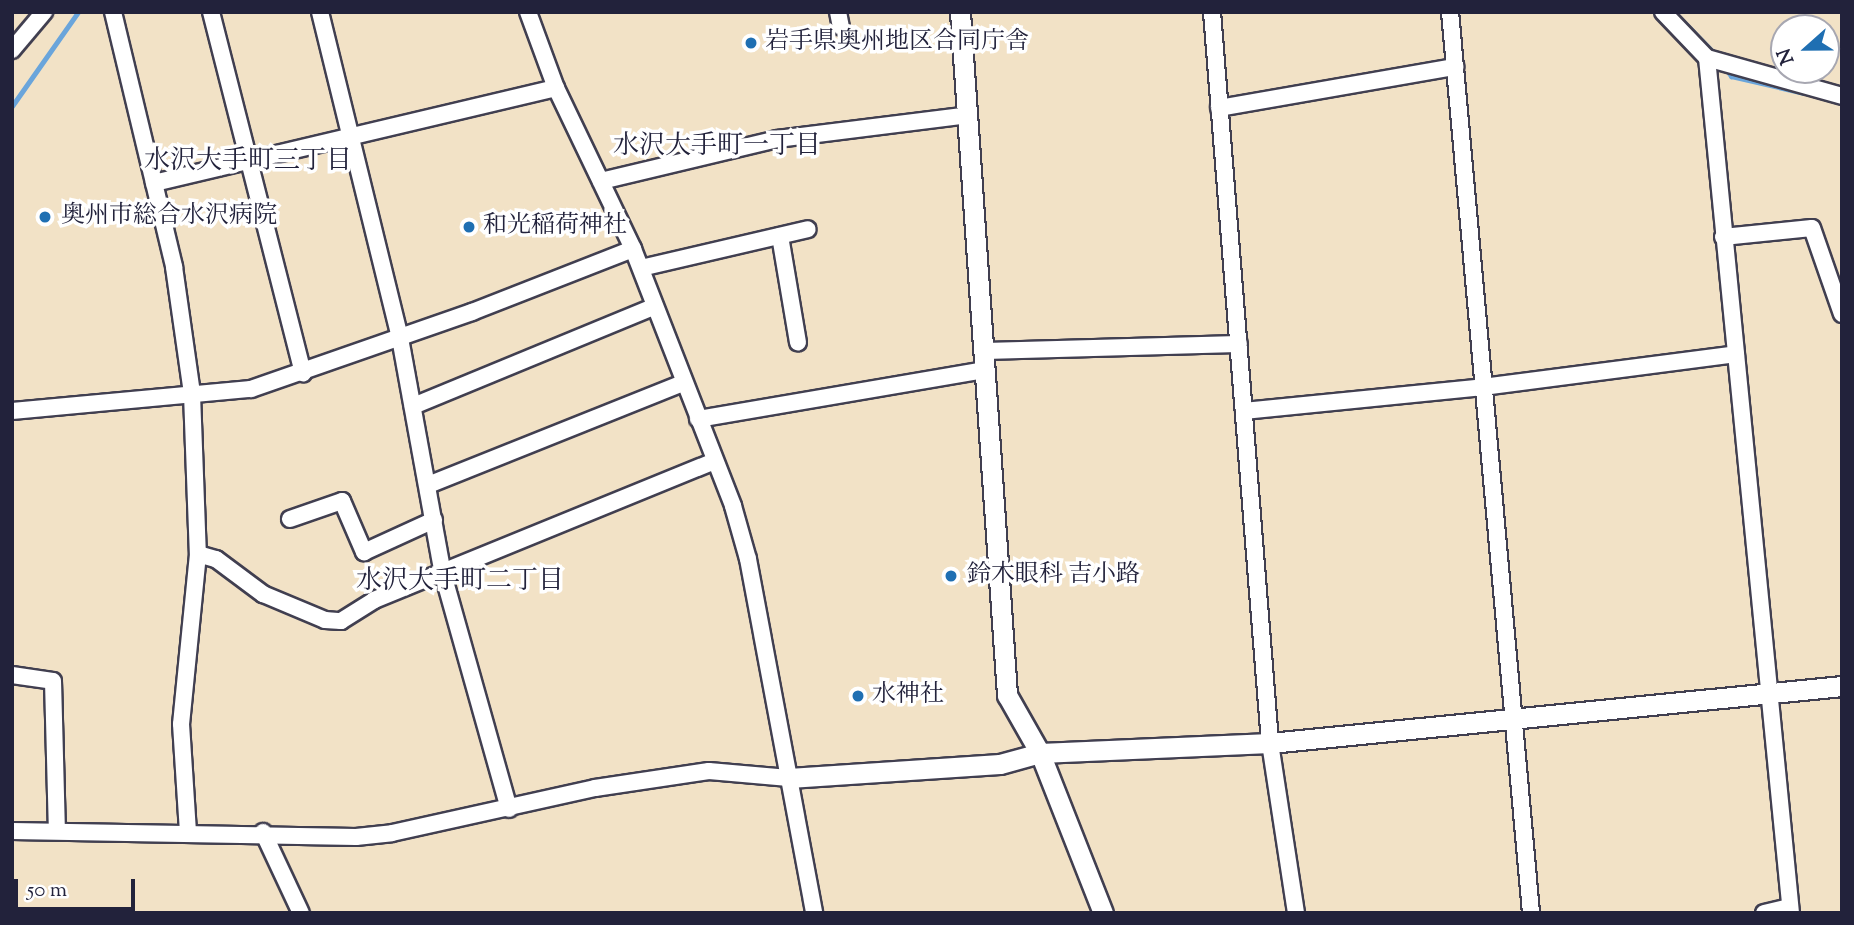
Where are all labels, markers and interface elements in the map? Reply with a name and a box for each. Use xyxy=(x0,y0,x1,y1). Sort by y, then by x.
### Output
north arrow xyxy=(1770,14,1840,84)
place label: 岩手県奥州地区合同庁舎 xyxy=(765,29,1029,57)
marker: 岩手県奥州地区合同庁舎 xyxy=(743,35,759,51)
text: N xyxy=(1771,44,1802,68)
district label: 水沢大手町一丁目 xyxy=(613,131,821,163)
district label: 水沢大手町三丁目 xyxy=(144,146,352,178)
place label: 奥州市総合水沢病院 xyxy=(61,203,277,231)
marker: 奥州市総合水沢病院 xyxy=(35,207,55,227)
place label: 和光稲荷神社 xyxy=(483,213,627,241)
marker: 和光稲荷神社 xyxy=(461,219,477,235)
place label: 鈴木眼科 吉小路 xyxy=(967,562,1140,590)
district label: 水沢大手町二丁目 xyxy=(356,566,564,598)
marker: 鈴木眼科 吉小路 xyxy=(941,566,961,586)
place label: 水神社 xyxy=(872,682,944,710)
marker: 水神社 xyxy=(850,688,866,704)
scale bar xyxy=(18,866,138,910)
text: 50 m xyxy=(27,876,67,906)

